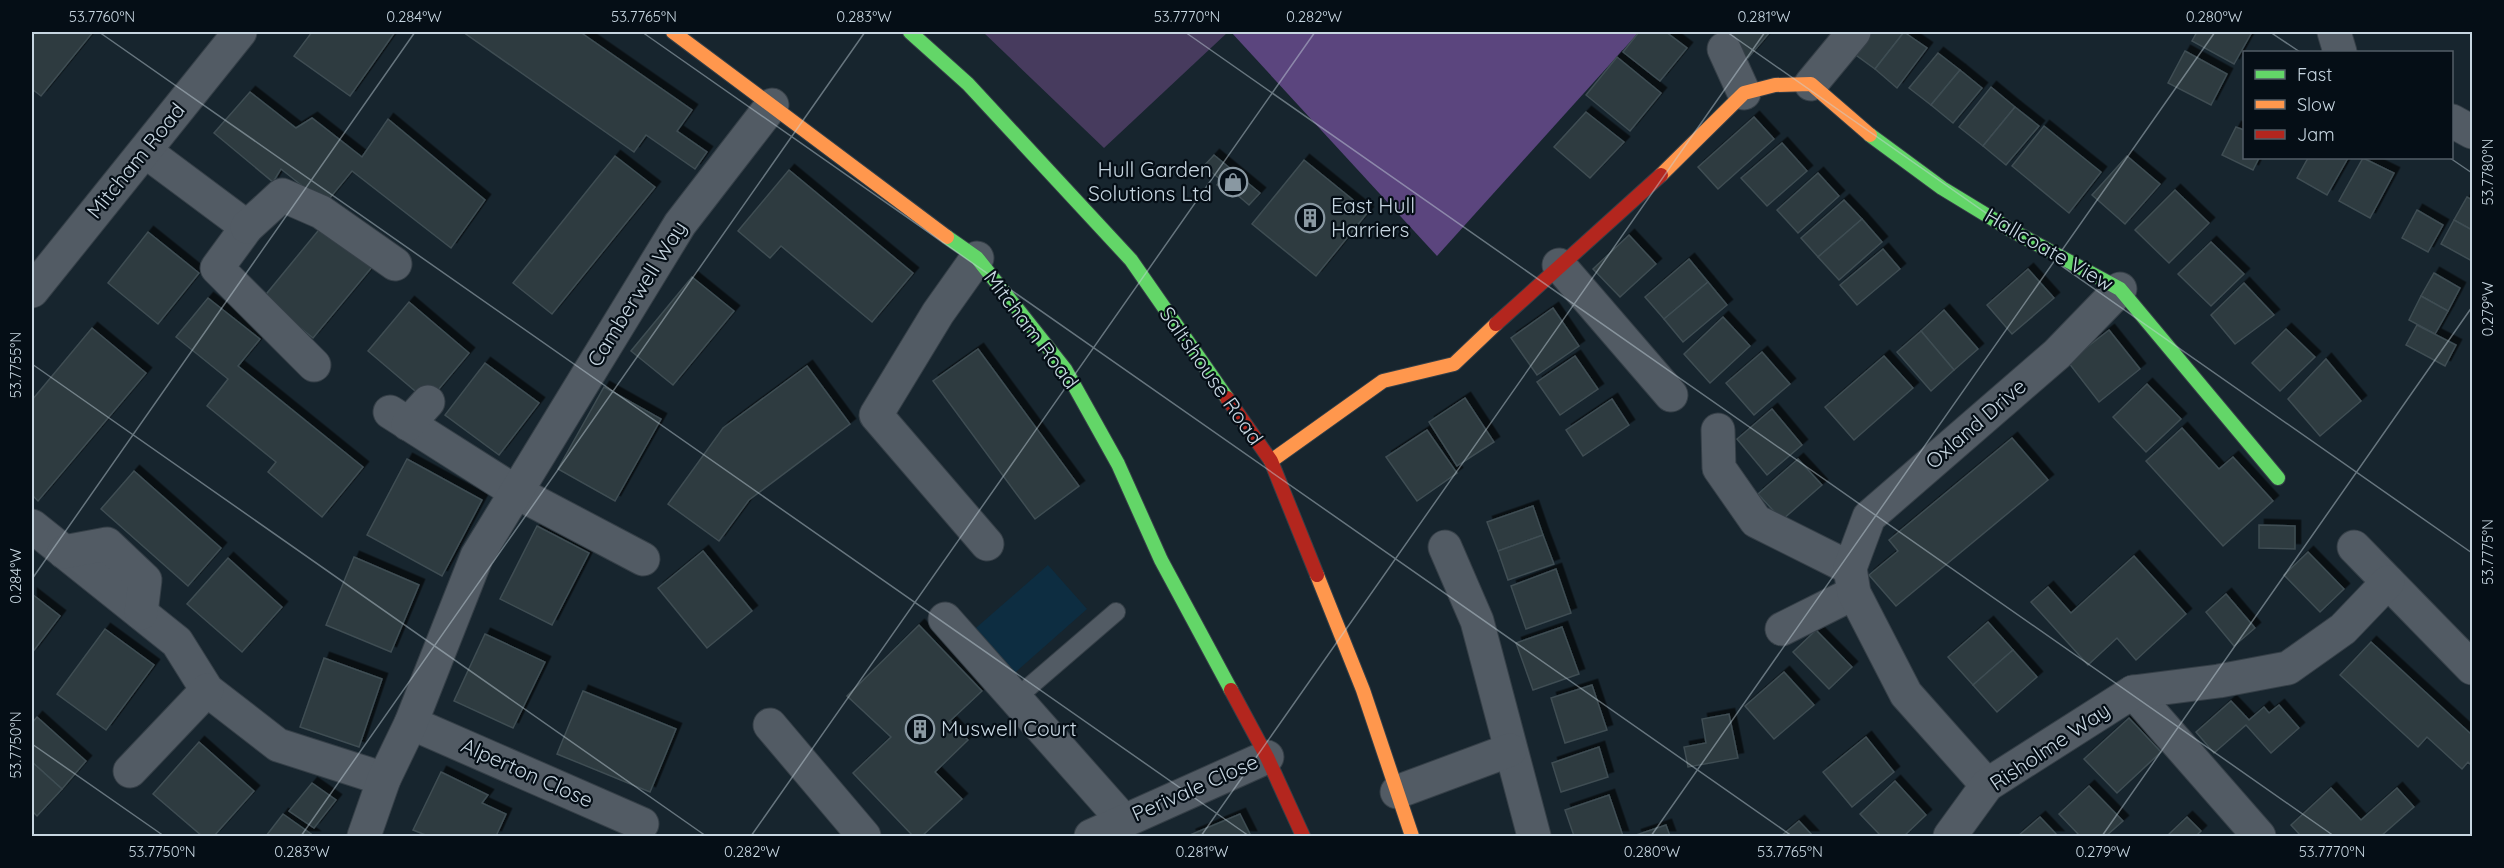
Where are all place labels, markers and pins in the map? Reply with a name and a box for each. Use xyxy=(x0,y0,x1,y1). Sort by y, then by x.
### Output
place label: Hull Garden Solutions Ltd xyxy=(1088,156,1212,206)
shop icon: Hull Garden Solutions Ltd xyxy=(1217,166,1249,198)
place label: East Hull Harriers xyxy=(1331,192,1415,242)
building icon: East Hull Harriers xyxy=(1294,202,1326,234)
building icon: Muswell Court xyxy=(904,713,936,745)
place label: Muswell Court xyxy=(941,715,1077,741)

